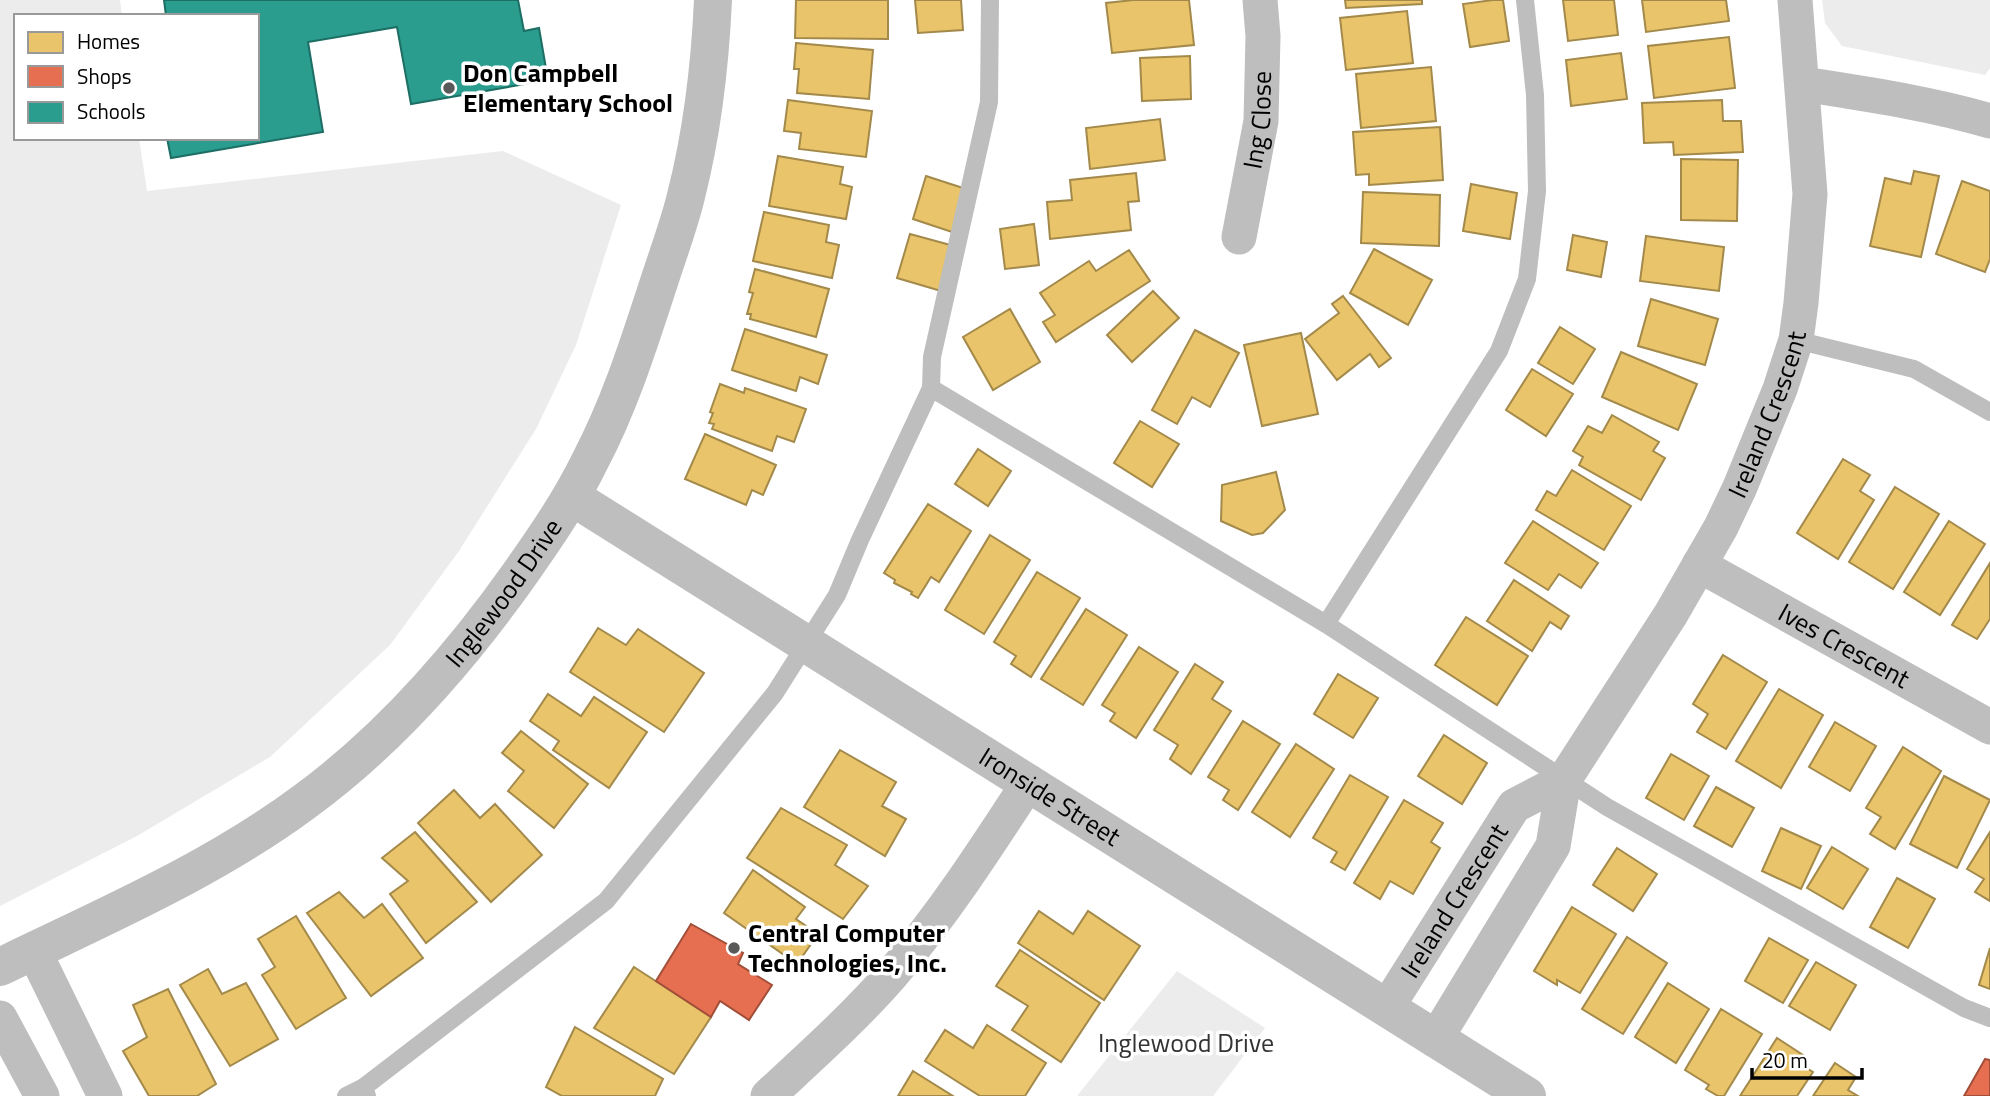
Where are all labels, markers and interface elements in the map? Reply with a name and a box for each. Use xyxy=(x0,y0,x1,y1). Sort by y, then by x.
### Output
legend xyxy=(14,14,259,140)
text: Homes xyxy=(77,25,140,57)
place label: Don Campbell Elementary School xyxy=(463,53,673,122)
text: Shops xyxy=(77,60,132,92)
street label: Ing Close xyxy=(1232,70,1281,172)
marker: Don Campbell Elementary School xyxy=(441,80,457,96)
text: Schools xyxy=(77,95,146,127)
street label: Ireland Crescent xyxy=(1718,329,1816,504)
street label: Inglewood Drive xyxy=(435,511,571,676)
street label: Ives Crescent xyxy=(1771,593,1917,698)
street label: Ironside Street xyxy=(972,737,1128,855)
street label: Ireland Crescent xyxy=(1390,816,1517,985)
place label: Central Computer Technologies, Inc. xyxy=(748,913,947,982)
marker: Central Computer Technologies, Inc. xyxy=(726,940,742,956)
park label: Inglewood Drive xyxy=(1098,1023,1274,1062)
scale bar xyxy=(1752,1036,1862,1080)
text: 20 m xyxy=(1762,1044,1808,1076)

